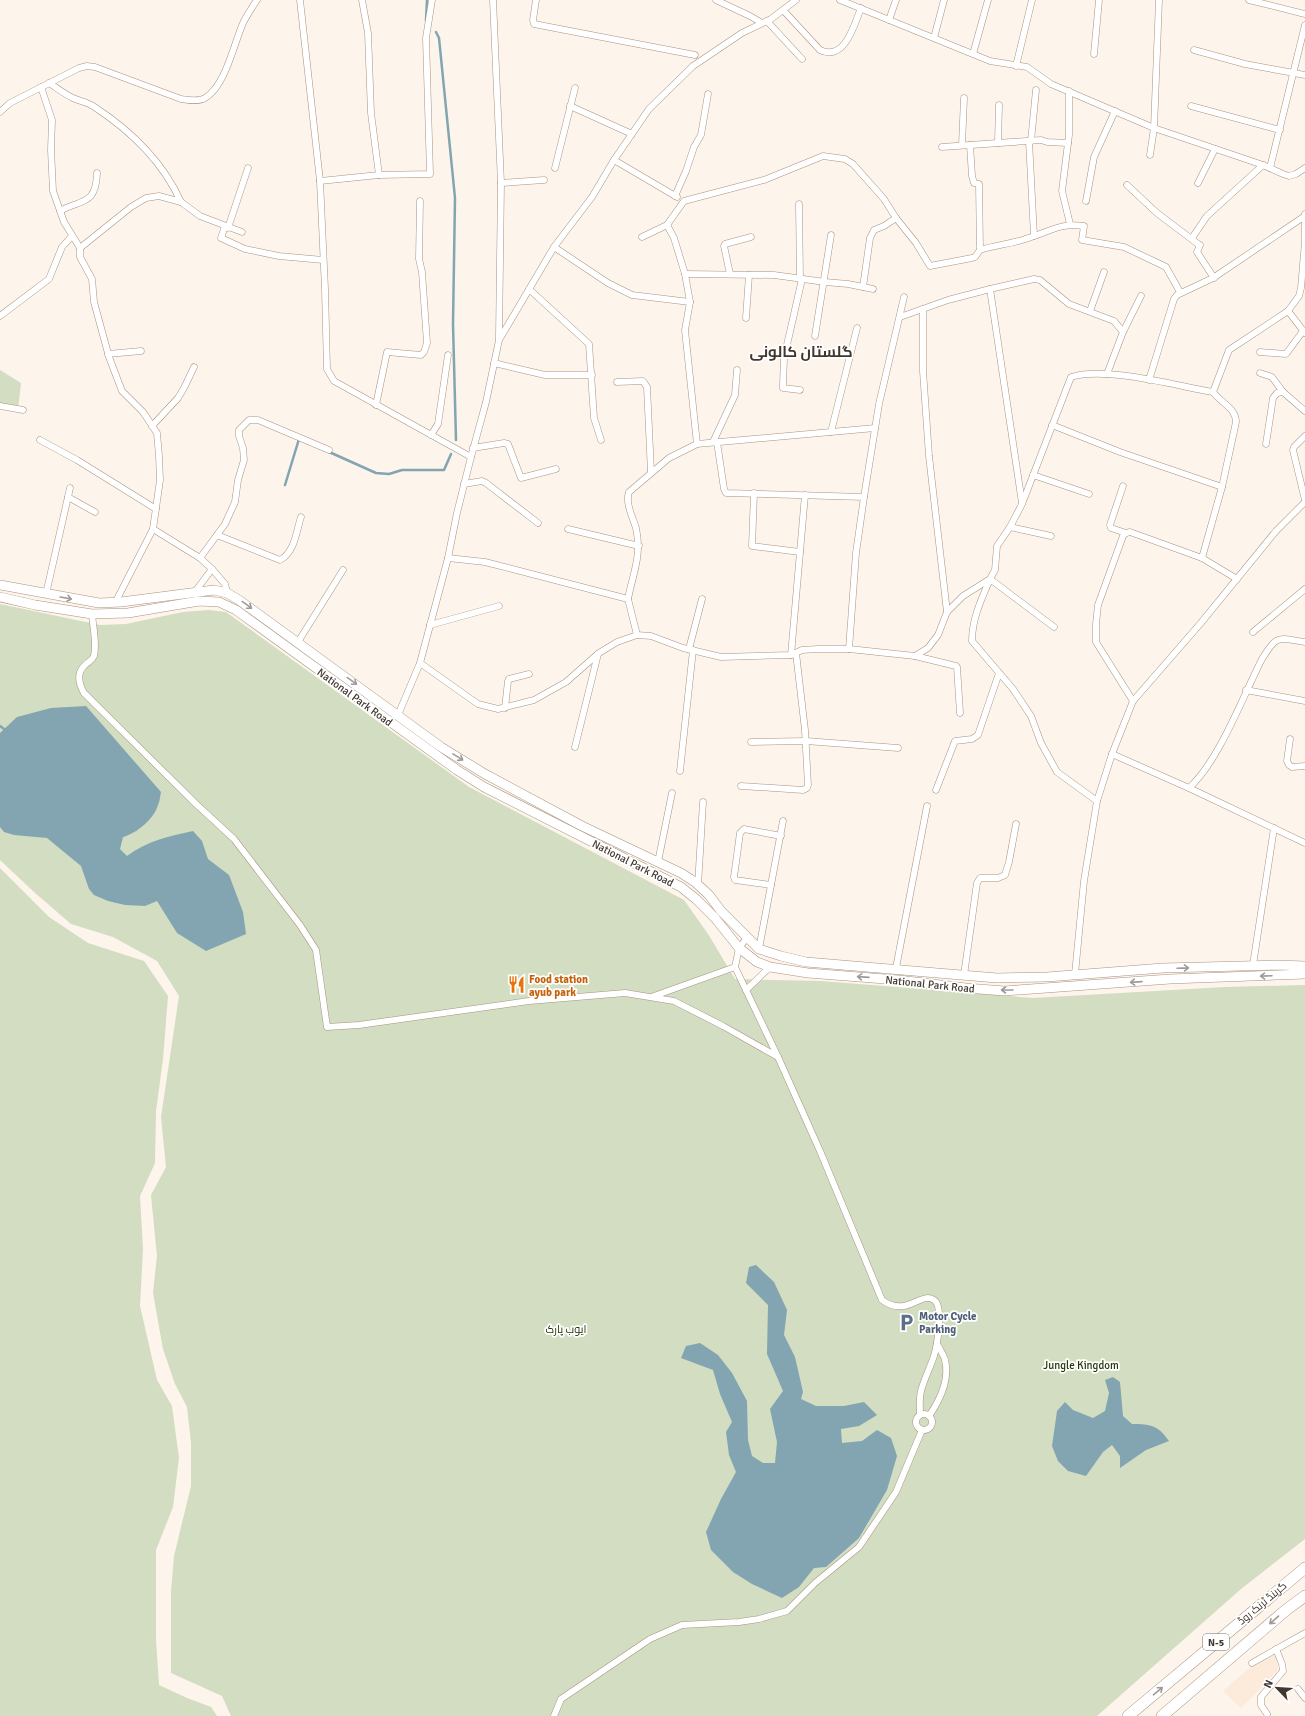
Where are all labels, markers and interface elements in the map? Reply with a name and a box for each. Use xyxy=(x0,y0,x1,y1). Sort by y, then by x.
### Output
district label: گلستان کالونی xyxy=(749,343,853,361)
one-way arrow xyxy=(59,594,72,602)
one-way arrow xyxy=(241,601,252,609)
street label: National Park Road xyxy=(315,666,395,729)
one-way arrow xyxy=(346,677,357,685)
one-way arrow xyxy=(452,753,463,761)
street label: National Park Road xyxy=(590,837,676,890)
one-way arrow xyxy=(1176,964,1189,972)
place label: Food station ayub park xyxy=(529,973,588,999)
street label: National Park Road xyxy=(885,973,975,996)
one-way arrow xyxy=(1260,973,1273,980)
one-way arrow xyxy=(857,974,870,981)
restaurant icon: Food station ayub park xyxy=(506,975,526,995)
one-way arrow xyxy=(1130,978,1143,985)
one-way arrow xyxy=(1001,986,1014,994)
place label: Motor Cycle Parking xyxy=(919,1310,977,1336)
parking icon: Motor Cycle Parking xyxy=(896,1312,916,1332)
park label: ایوب پارک xyxy=(545,1323,587,1336)
park label: Jungle Kingdom xyxy=(1043,1359,1119,1372)
street label: گرینڈ ٹرنک روڈ xyxy=(1235,1579,1289,1628)
one-way arrow xyxy=(1269,1615,1280,1624)
road number: N-5 xyxy=(1203,1634,1229,1650)
north arrow xyxy=(1257,1668,1297,1708)
text: N xyxy=(1261,1678,1276,1690)
one-way arrow xyxy=(1152,1686,1163,1695)

